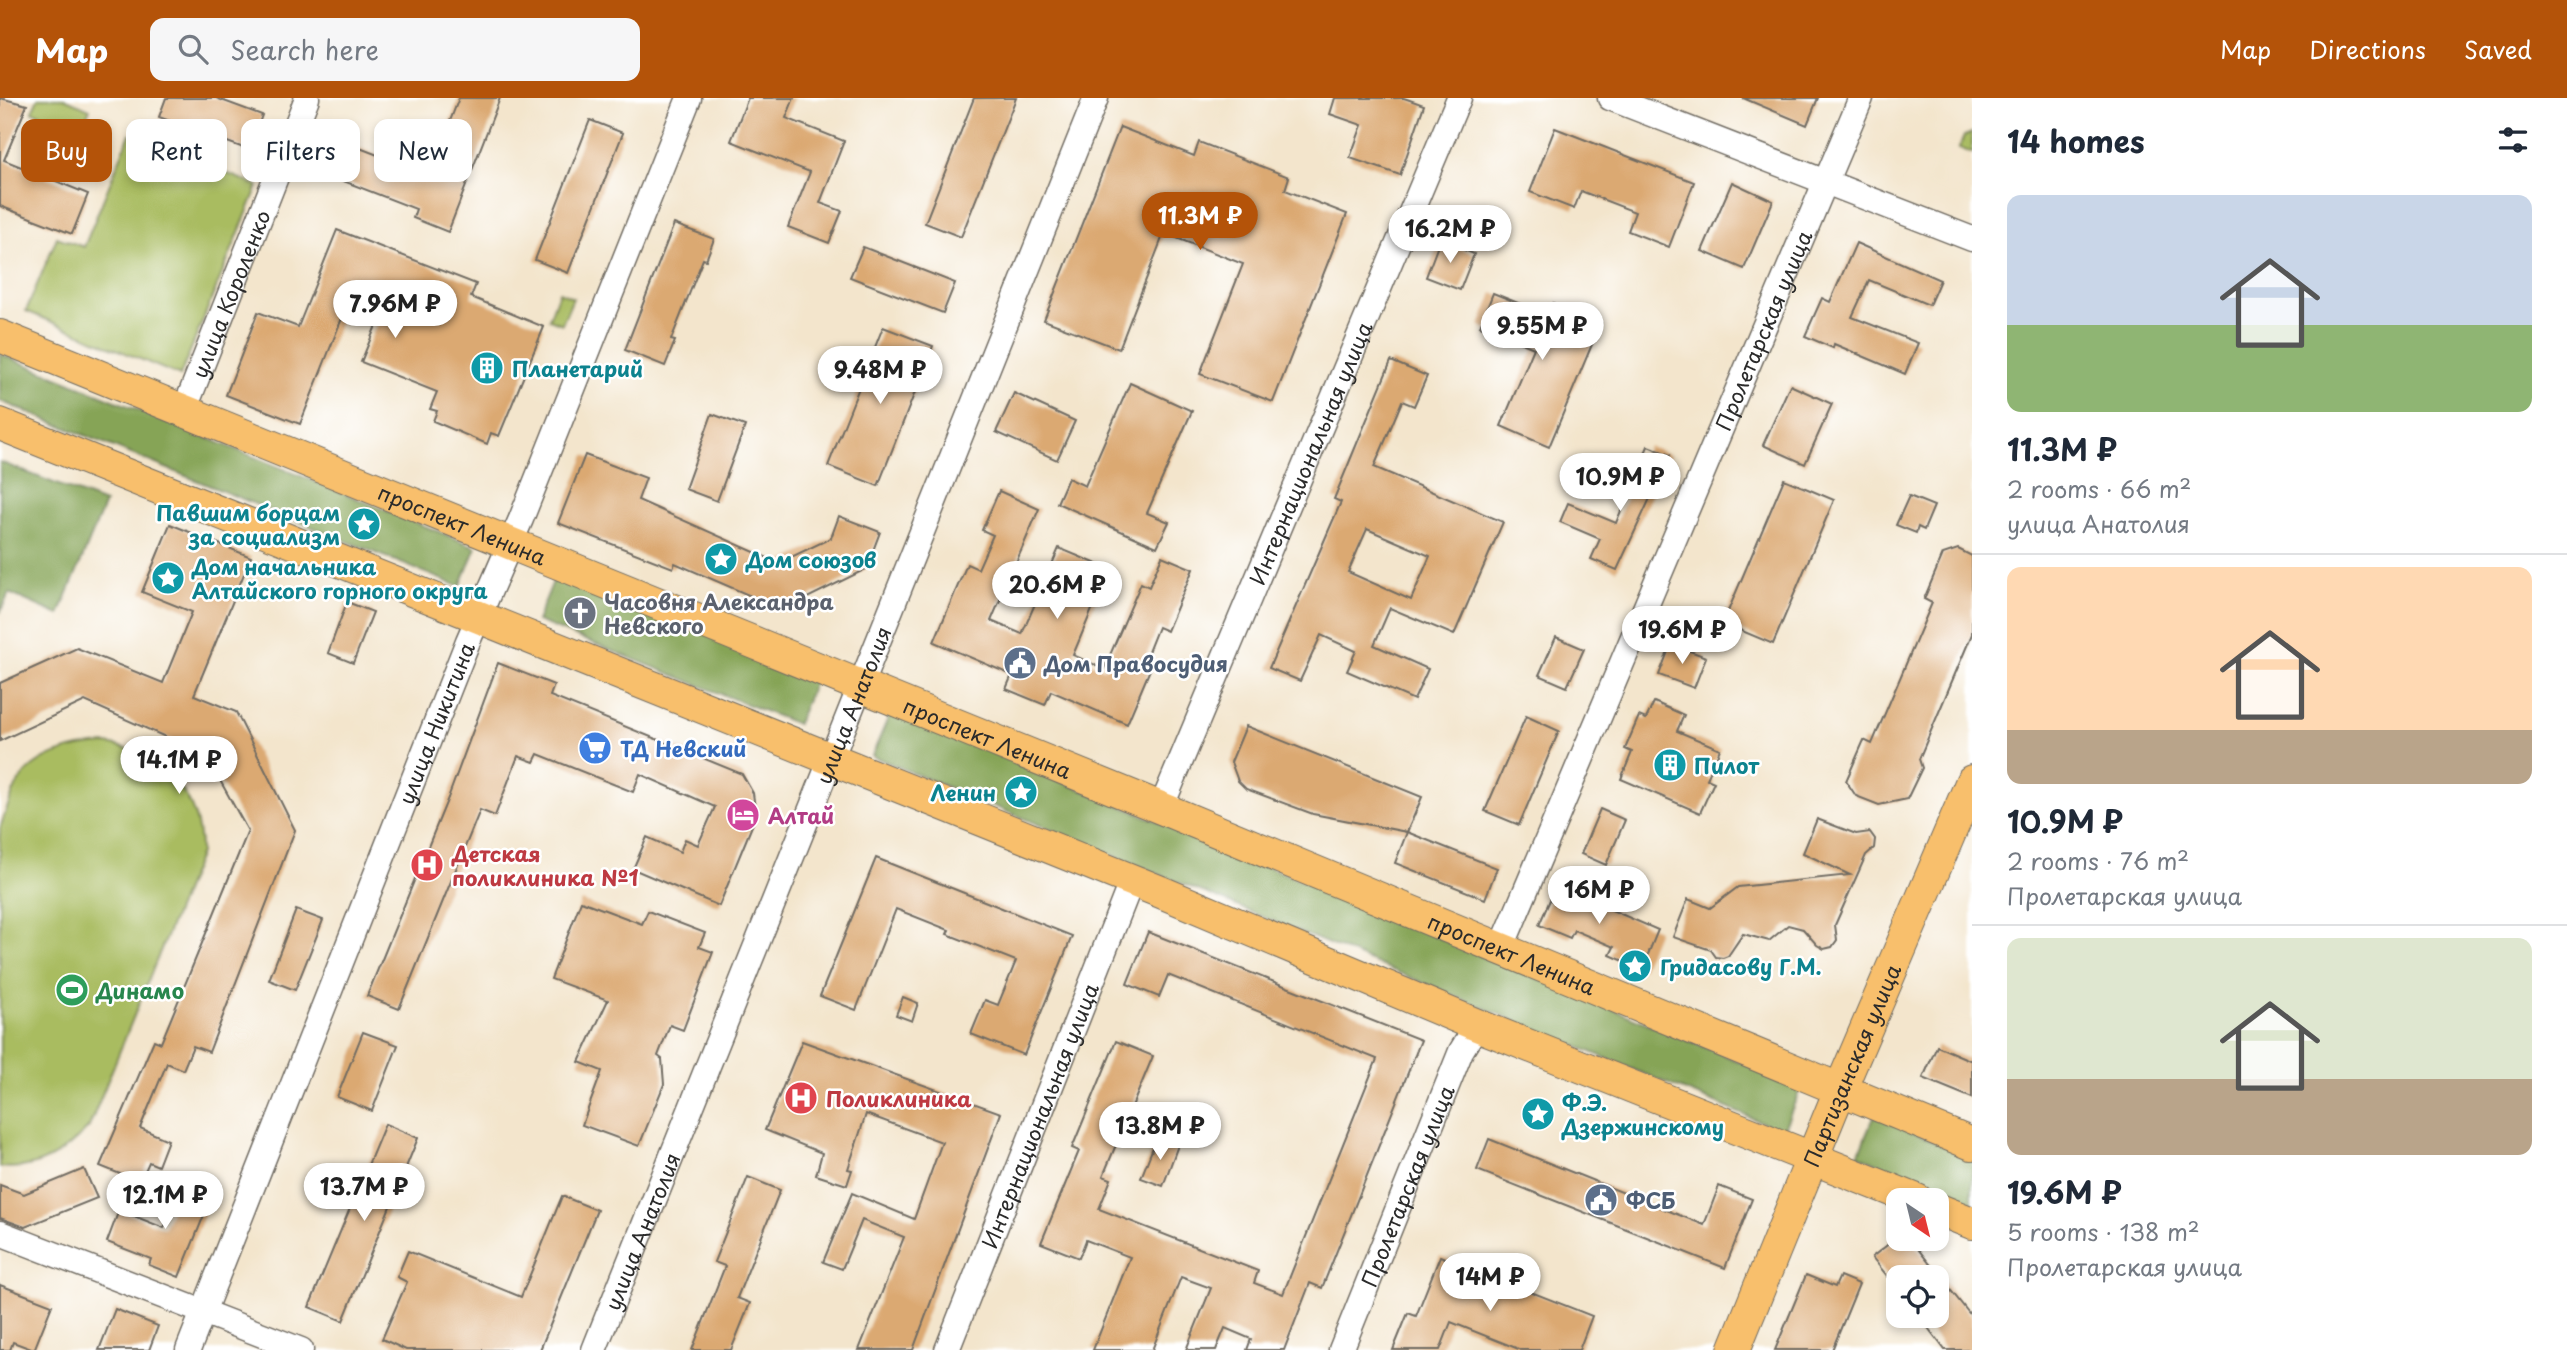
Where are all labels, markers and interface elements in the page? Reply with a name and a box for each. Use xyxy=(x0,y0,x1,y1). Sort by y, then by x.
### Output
search box xyxy=(150,18,640,81)
text: Map xyxy=(35,24,108,74)
icon: search xyxy=(174,30,212,68)
text: Search here xyxy=(230,30,379,69)
text: Map xyxy=(2220,31,2271,67)
text: Directions xyxy=(2309,31,2426,67)
text: Saved xyxy=(2464,31,2532,67)
text: 14 homes xyxy=(2007,118,2145,163)
chip: Buy xyxy=(21,119,112,182)
chip: Rent xyxy=(126,119,227,182)
chip: Filters xyxy=(241,119,360,182)
chip: New xyxy=(374,119,472,182)
icon: filters xyxy=(2494,121,2532,159)
pin: 11.3M ₽ xyxy=(1135,192,1265,252)
text: 11.3M ₽ xyxy=(1158,197,1242,232)
street label: улица Короленко xyxy=(183,205,278,383)
pin: 16.2M ₽ xyxy=(1385,206,1515,265)
text: 16.2M ₽ xyxy=(1405,210,1495,245)
street label: Пролетарская улица xyxy=(1706,224,1820,435)
icon: home xyxy=(2207,240,2333,366)
pin: 7.96M ₽ xyxy=(330,280,460,340)
text: 7.96M ₽ xyxy=(349,285,441,320)
pin: 9.55M ₽ xyxy=(1477,302,1607,362)
text: 9.55M ₽ xyxy=(1497,307,1587,342)
street label: Интернациональная улица xyxy=(1241,316,1380,590)
pin: 9.48M ₽ xyxy=(815,346,945,406)
building icon: Планетарий xyxy=(468,349,506,387)
text: 9.48M ₽ xyxy=(834,351,926,386)
place label: Планетарий xyxy=(512,352,643,384)
text: 11.3M ₽ xyxy=(2007,426,2117,471)
pin: 10.9M ₽ xyxy=(1555,454,1685,513)
text: 10.9M ₽ xyxy=(1576,458,1664,493)
text: 2 rooms · 66 m² xyxy=(2007,471,2191,506)
street label: проспект Ленина xyxy=(373,475,552,573)
place label: Павшим борцам за социализм xyxy=(156,496,340,552)
place icon: Павшим борцам за социализм xyxy=(345,505,383,543)
text: улица Анатолия xyxy=(2007,506,2190,541)
place icon: Дом союзов xyxy=(702,540,740,578)
place label: Дом союзов xyxy=(745,543,877,575)
place label: Дом начальника Алтайского горного округа xyxy=(191,550,488,606)
place icon: Дом начальника Алтайского горного округа xyxy=(149,559,187,597)
pin: 20.6M ₽ xyxy=(992,561,1122,621)
text: 20.6M ₽ xyxy=(1008,566,1106,601)
place label: Часовня Александра Невского xyxy=(604,585,834,641)
church icon: Часовня Александра Невского xyxy=(561,594,599,632)
pin: 19.6M ₽ xyxy=(1617,606,1747,666)
text: 19.6M ₽ xyxy=(1638,611,1726,646)
icon: home xyxy=(2207,612,2333,738)
street label: улица Анатолия xyxy=(807,621,899,788)
street label: улица Никитина xyxy=(389,637,482,809)
public building icon: Дом Правосудия xyxy=(1001,644,1039,682)
place label: Дом Правосудия xyxy=(1043,647,1228,679)
street label: проспект Ленина xyxy=(899,689,1077,786)
supermarket icon: ТД Невский xyxy=(576,729,614,767)
place label: ТД Невский xyxy=(620,732,747,764)
pin: 14.1M ₽ xyxy=(114,736,244,796)
text: 14.1M ₽ xyxy=(136,741,222,776)
building icon: Пилот xyxy=(1651,746,1689,784)
place label: Пилот xyxy=(1694,749,1760,781)
place icon: Ленин xyxy=(1002,773,1040,811)
place label: Ленин xyxy=(930,776,996,808)
hotel icon: Алтай xyxy=(724,796,762,834)
text: 10.9M ₽ xyxy=(2007,798,2123,843)
place label: Алтай xyxy=(768,799,834,831)
place label: Детская поликлиника №1 xyxy=(451,837,639,893)
text: 2 rooms · 76 m² xyxy=(2007,843,2189,878)
hospital icon: Детская поликлиника №1 xyxy=(408,846,446,884)
pin: 16M ₽ xyxy=(1550,866,1648,926)
text: 16M ₽ xyxy=(1564,871,1634,906)
text: Пролетарская улица xyxy=(2007,878,2242,913)
street label: проспект Ленина xyxy=(1423,904,1601,1003)
place icon: Гридасову Г.М. xyxy=(1616,947,1654,985)
place label: Гридасову Г.М. xyxy=(1660,950,1822,982)
street label: Партизанская улица xyxy=(1794,958,1908,1171)
sports icon: Динамо xyxy=(53,971,91,1009)
place label: Динамо xyxy=(95,974,184,1006)
street label: Интернациональная улица xyxy=(973,977,1106,1253)
icon: home xyxy=(2207,983,2333,1109)
hospital icon: Поликлиника xyxy=(782,1079,820,1117)
street label: Пролетарская улица xyxy=(1352,1079,1462,1291)
place label: Поликлиника xyxy=(826,1082,972,1114)
place label: Ф.Э. Дзержинскому xyxy=(1561,1086,1724,1142)
place icon: Ф.Э. Дзержинскому xyxy=(1519,1095,1557,1133)
pin: 13.8M ₽ xyxy=(1095,1102,1225,1162)
text: 13.8M ₽ xyxy=(1115,1107,1205,1142)
street label: улица Анатолия xyxy=(596,1148,688,1315)
pin: 13.7M ₽ xyxy=(299,1164,429,1223)
text: 13.7M ₽ xyxy=(320,1168,408,1203)
text: 19.6M ₽ xyxy=(2007,1169,2122,1214)
pin: 12.1M ₽ xyxy=(100,1172,230,1231)
text: 12.1M ₽ xyxy=(122,1176,208,1211)
public building icon: ФСБ xyxy=(1582,1181,1620,1219)
place label: ФСБ xyxy=(1626,1184,1676,1216)
north arrow xyxy=(1886,1188,1950,1251)
map controls xyxy=(1886,1188,1949,1328)
text: 5 rooms · 138 m² xyxy=(2007,1214,2200,1249)
text: Пролетарская улица xyxy=(2007,1249,2242,1284)
pin: 14M ₽ xyxy=(1441,1254,1539,1313)
text: 14M ₽ xyxy=(1456,1258,1524,1293)
button: locate xyxy=(1886,1265,1949,1328)

